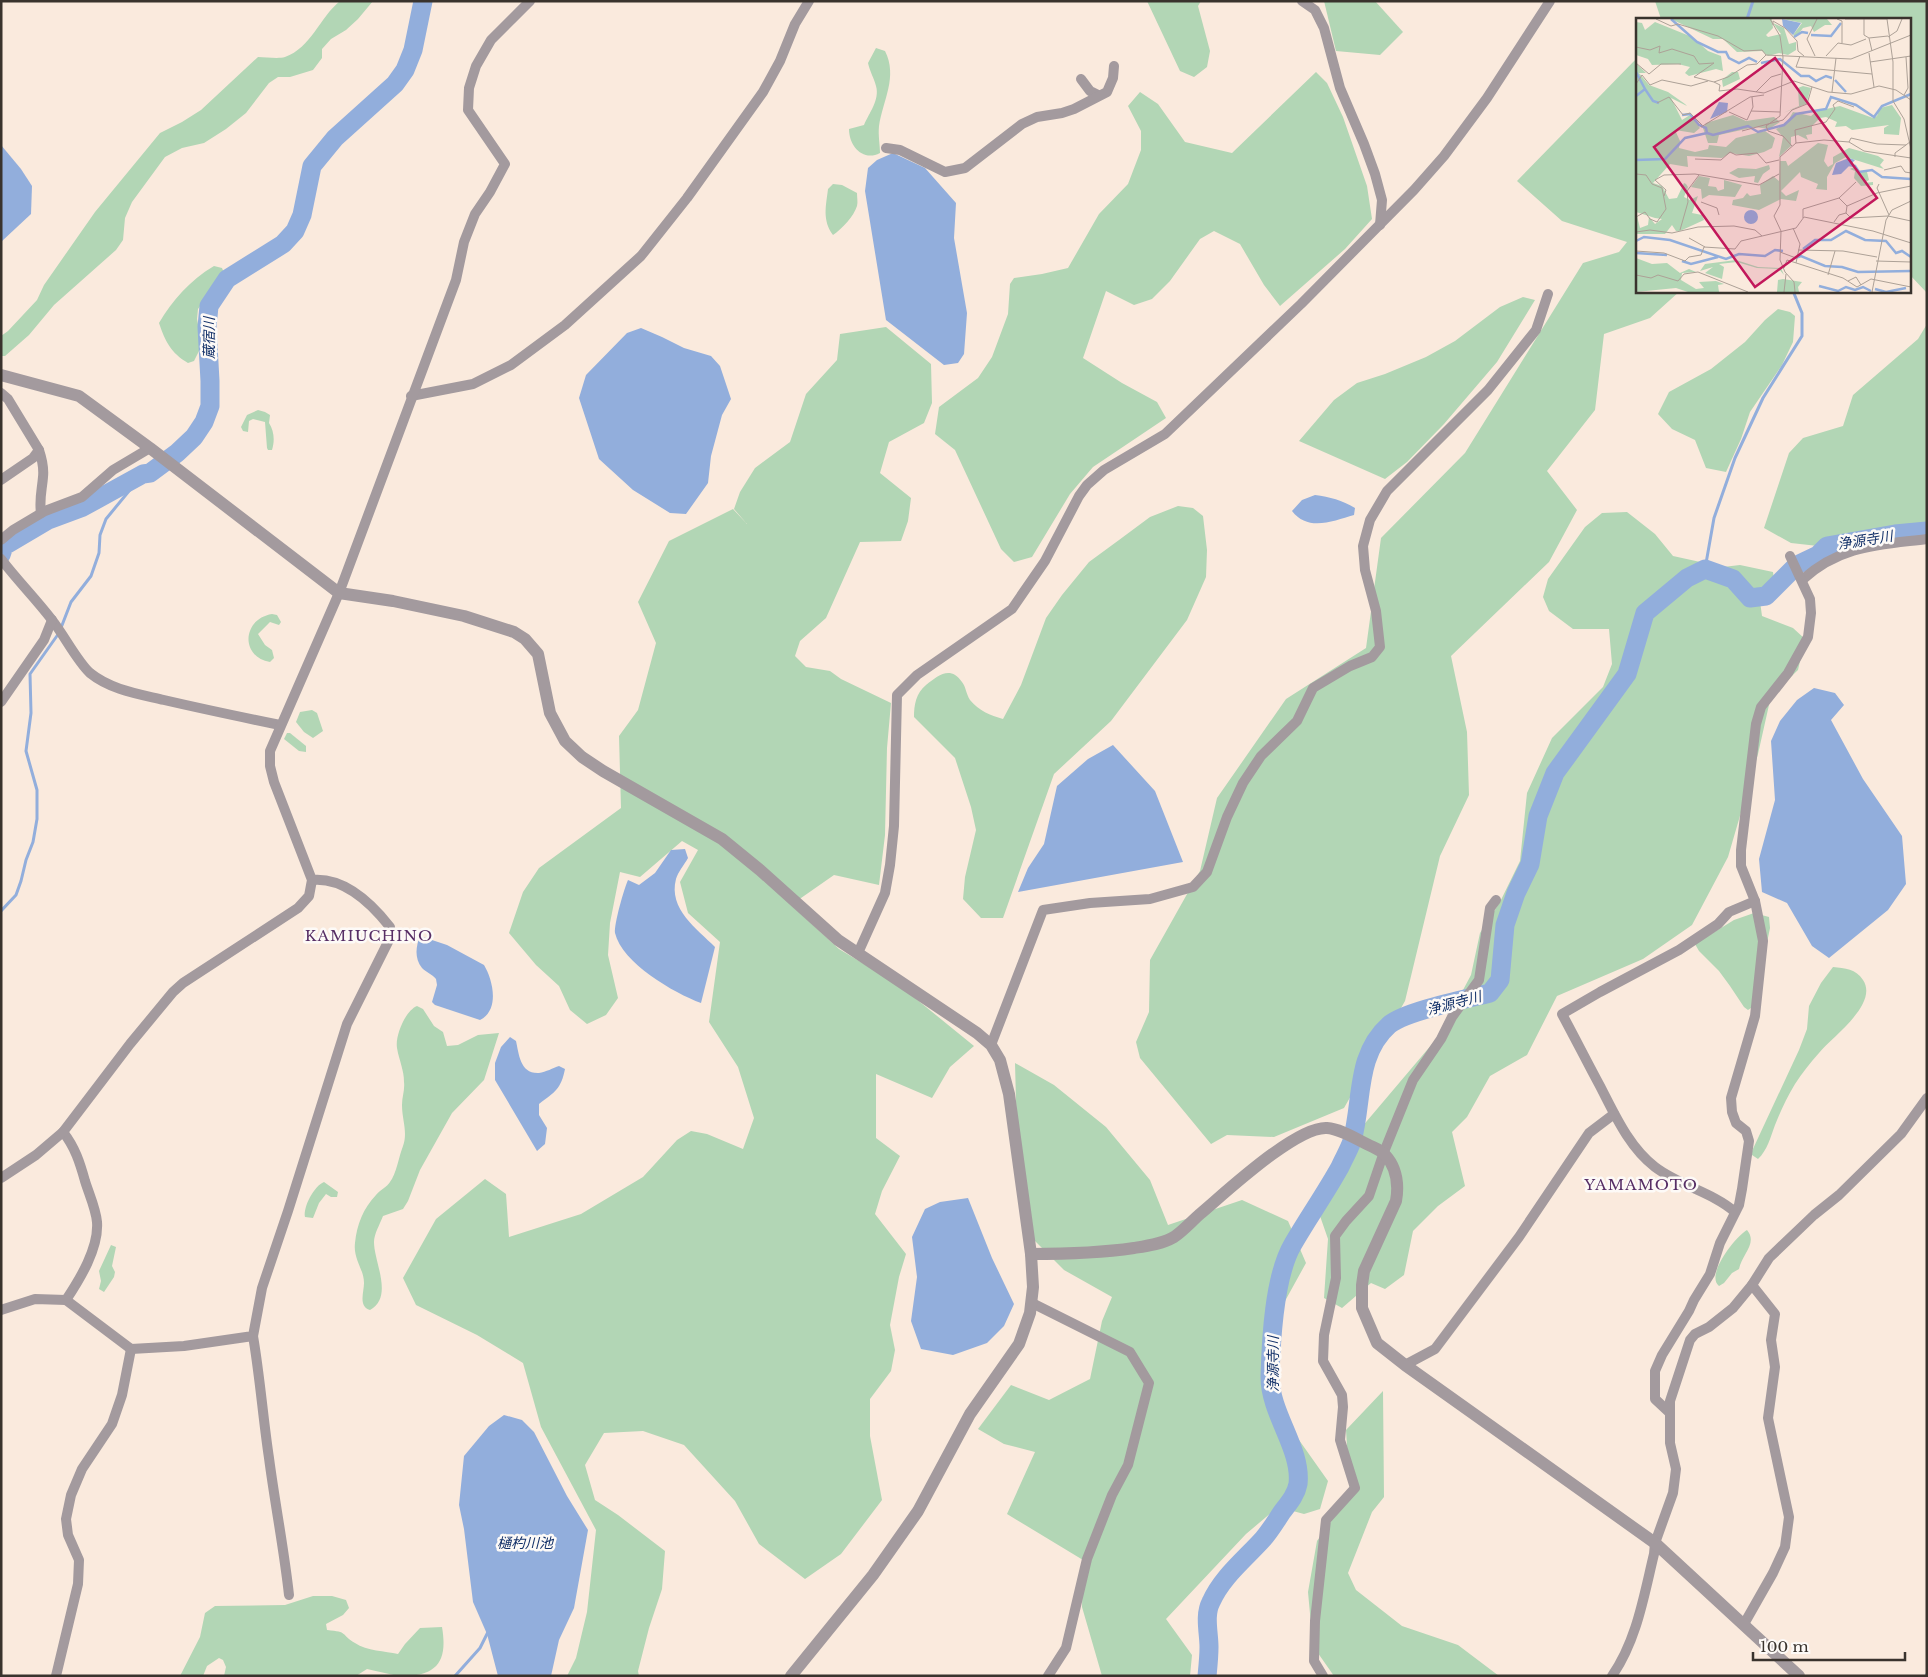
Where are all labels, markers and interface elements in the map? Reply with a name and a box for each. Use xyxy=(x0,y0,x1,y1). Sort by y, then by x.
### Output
inset map xyxy=(1636,18,1910,292)
water label: 蔵宿川 xyxy=(200,315,218,359)
water label: 浄源寺川 xyxy=(1836,526,1896,553)
district label: KAMIUCHINO xyxy=(305,926,433,945)
water label: 浄源寺川 xyxy=(1425,987,1485,1019)
district label: YAMAMOTO xyxy=(1583,1175,1698,1194)
water label: 浄源寺川 xyxy=(1264,1334,1282,1392)
water label: 樋杓川池 xyxy=(497,1534,555,1552)
scale bar xyxy=(1753,1630,1906,1662)
text: 100 m xyxy=(1760,1637,1809,1656)

